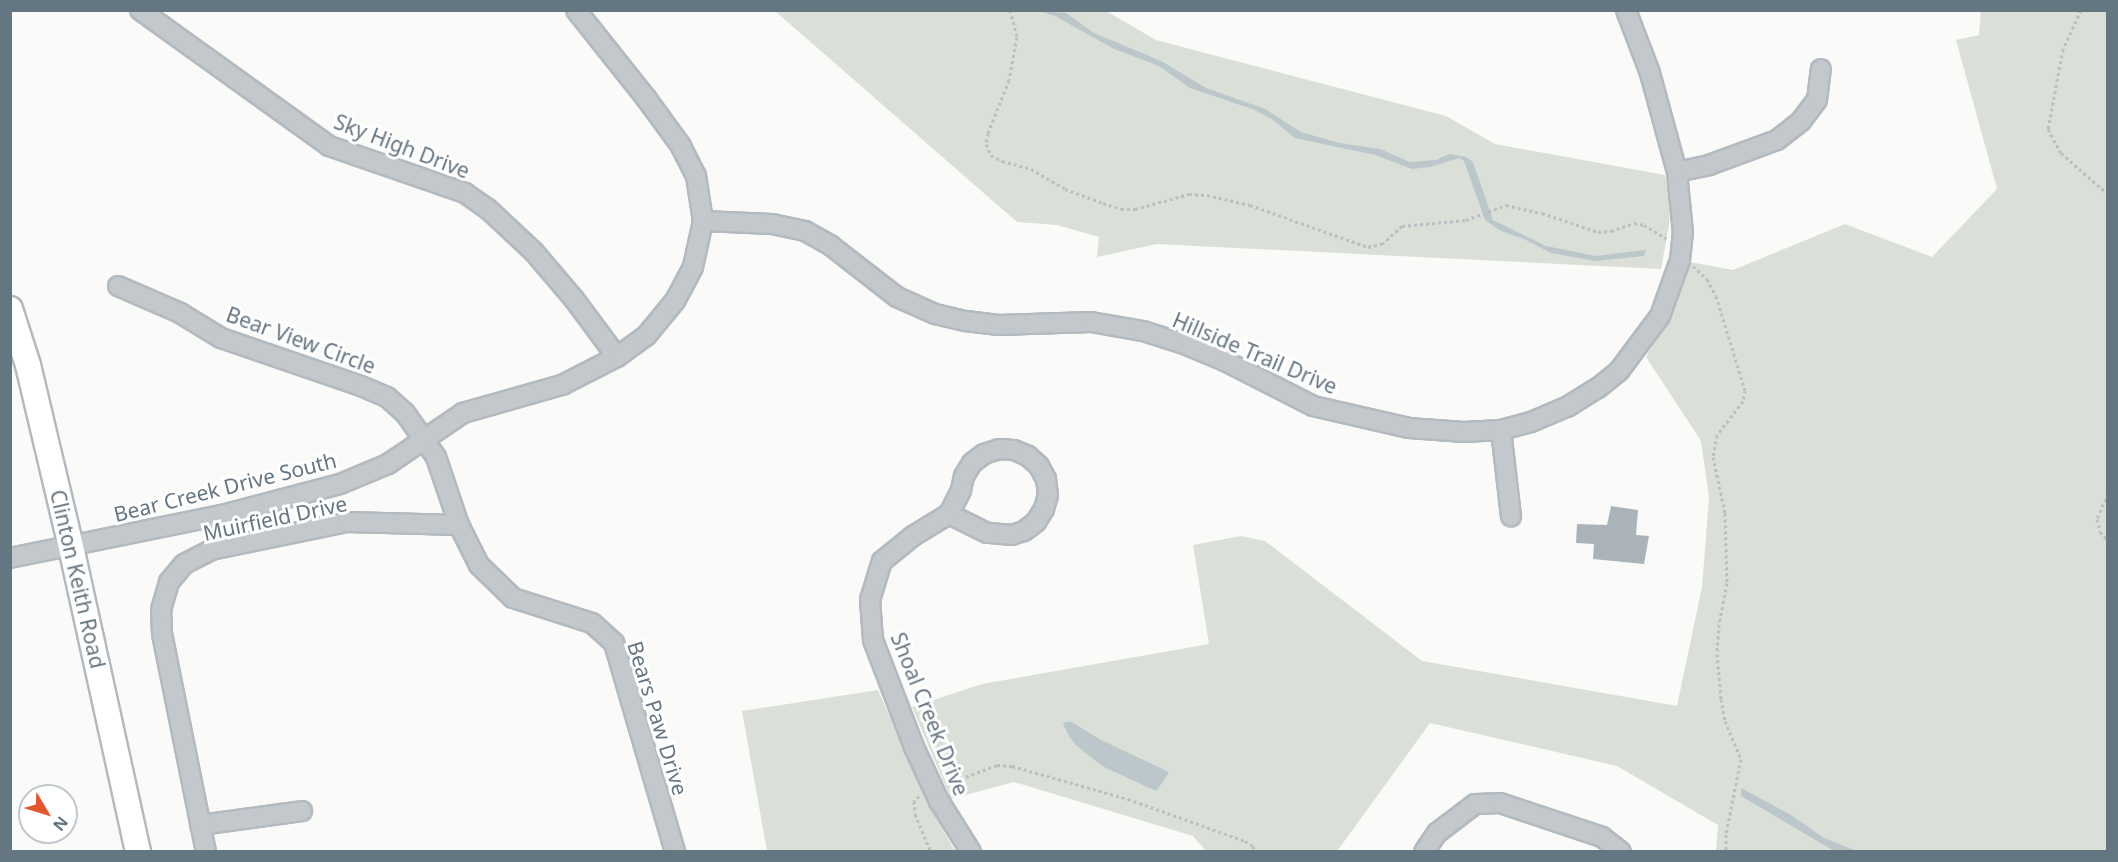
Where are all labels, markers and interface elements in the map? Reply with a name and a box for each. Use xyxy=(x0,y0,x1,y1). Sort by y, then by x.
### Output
street label: Sky High Drive xyxy=(331,109,473,183)
street label: Bear View Circle xyxy=(223,301,379,379)
street label: Hillside Trail Drive xyxy=(1169,307,1341,399)
street label: Bear Creek Drive South xyxy=(111,447,339,527)
street label: Clinton Keith Road xyxy=(45,487,111,671)
street label: Muirfield Drive xyxy=(201,490,349,546)
street label: Shoal Creek Drive xyxy=(886,629,974,799)
street label: Bears Paw Drive xyxy=(623,638,693,798)
north arrow xyxy=(18,784,78,844)
text: N xyxy=(48,812,73,836)

